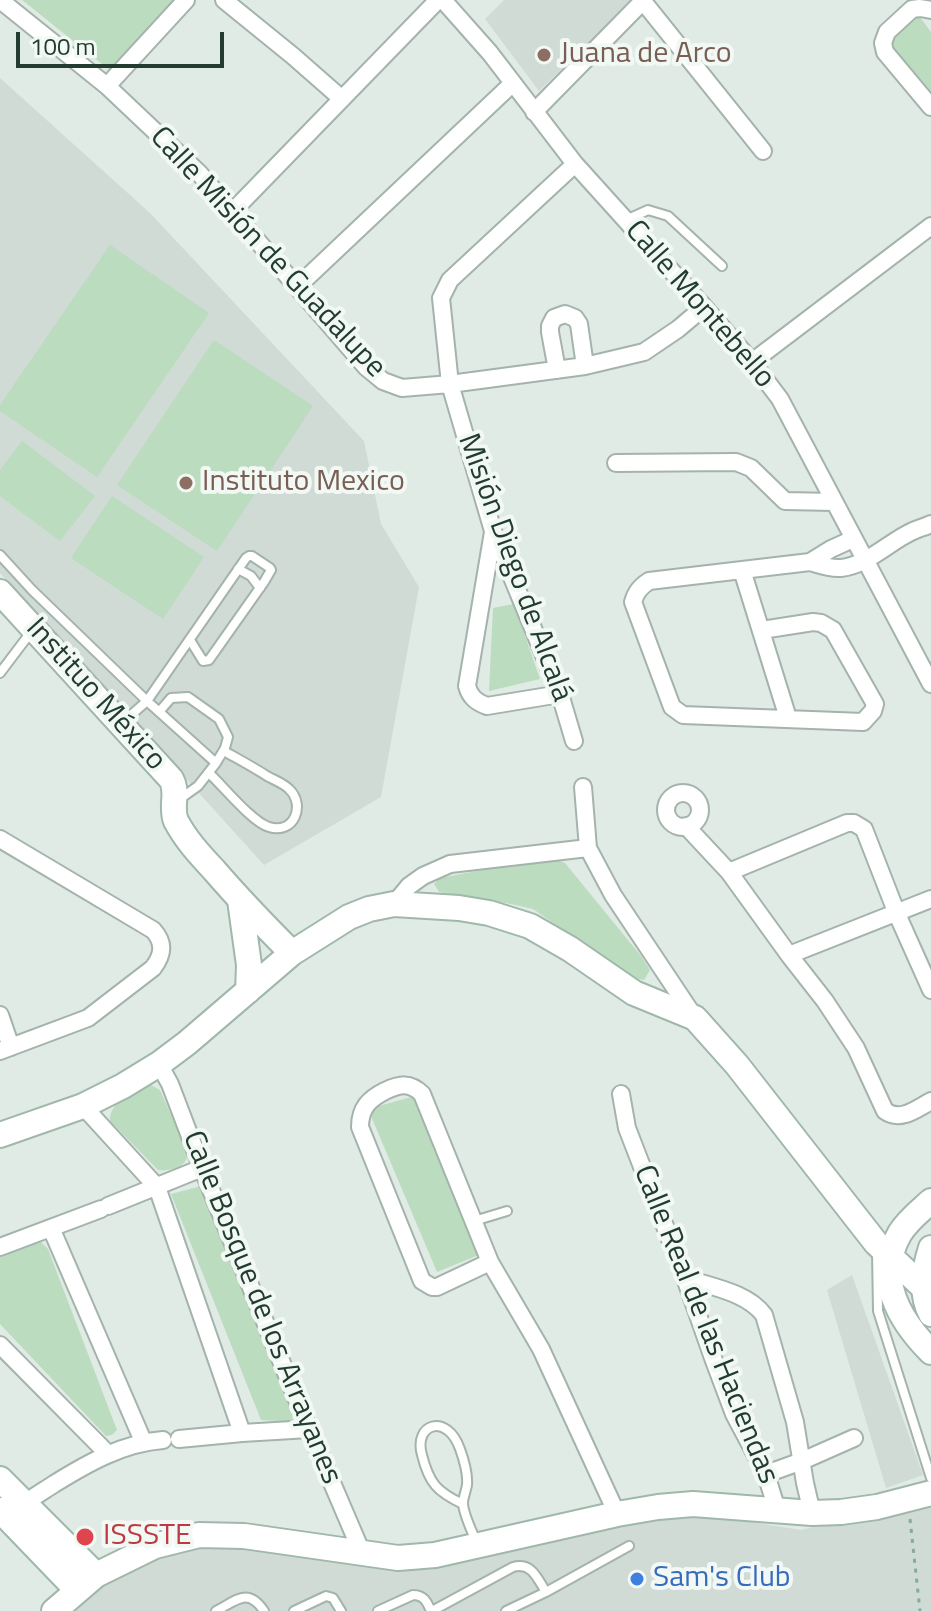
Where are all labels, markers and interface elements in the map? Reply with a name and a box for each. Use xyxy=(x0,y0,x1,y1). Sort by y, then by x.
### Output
scale bar xyxy=(20,16,228,66)
text: 100 m xyxy=(30,28,96,64)
place label: Juana de Arco xyxy=(560,37,732,73)
marker: Juana de Arco xyxy=(535,46,553,64)
street label: Calle Misión de Guadalupe xyxy=(141,120,393,386)
street label: Calle Montebello xyxy=(616,214,782,396)
street label: Misión Diego de Alcalá xyxy=(449,429,579,707)
place label: Instituto Mexico xyxy=(202,465,405,501)
marker: Instituto Mexico xyxy=(177,474,195,492)
street label: Instituo México xyxy=(17,611,173,779)
street label: Calle Bosque de los Arrayanes xyxy=(174,1126,348,1490)
street label: Calle Real de las Haciendas xyxy=(625,1161,785,1489)
place label: ISSSTE xyxy=(103,1519,192,1555)
marker: ISSSTE xyxy=(74,1526,96,1548)
place label: Sam's Club xyxy=(653,1561,791,1597)
marker: Sam's Club xyxy=(628,1570,646,1588)

